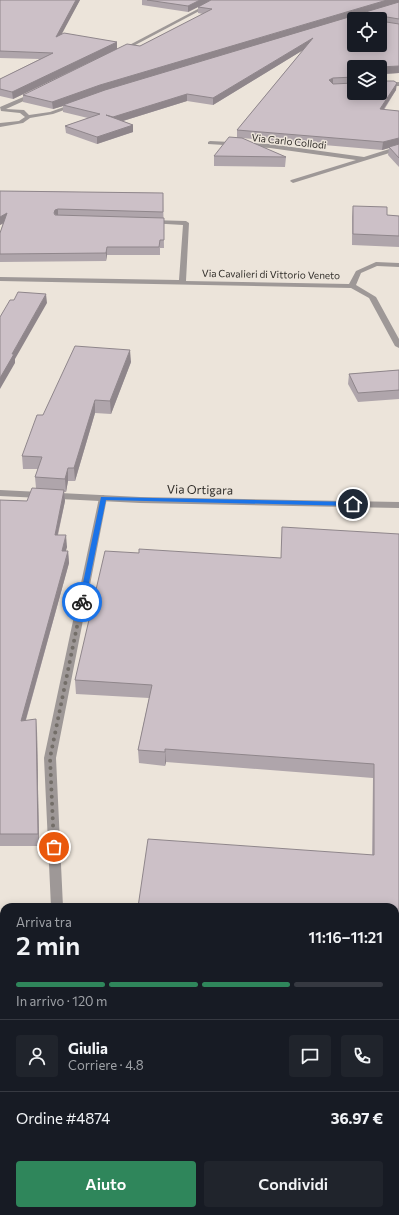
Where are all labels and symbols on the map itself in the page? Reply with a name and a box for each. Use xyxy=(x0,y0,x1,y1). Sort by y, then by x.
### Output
street label: Via Carlo Collodi xyxy=(251,131,327,151)
street label: Via Cavalieri di Vittorio Veneto xyxy=(202,267,340,281)
street label: Via Ortigara xyxy=(167,481,233,497)
pin xyxy=(336,487,370,521)
courier xyxy=(62,582,102,622)
pin xyxy=(37,830,71,864)

